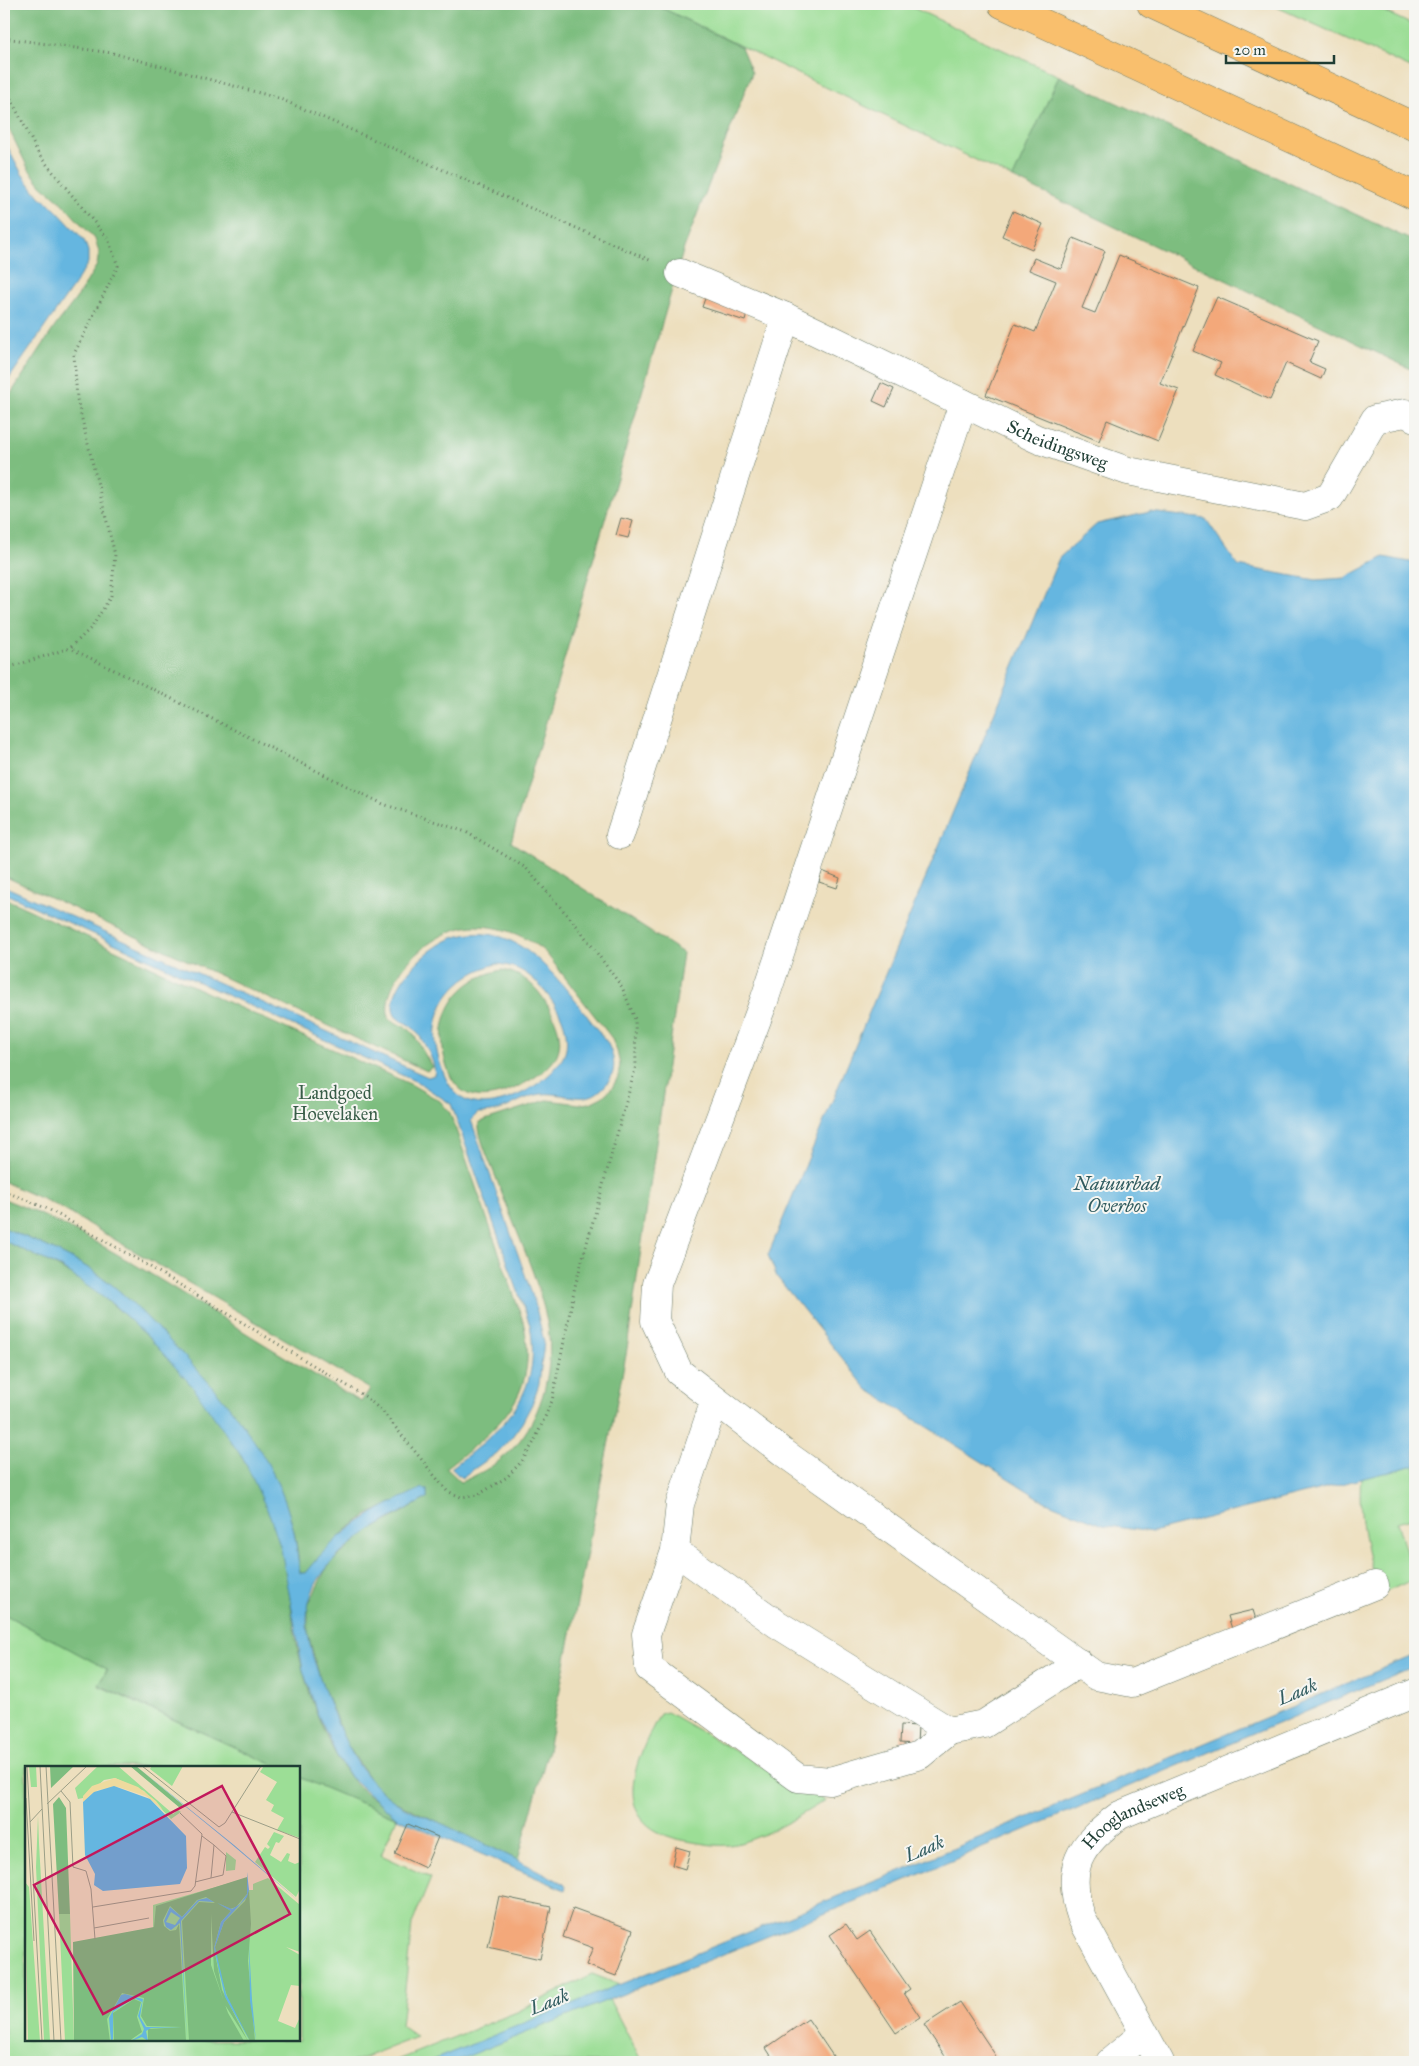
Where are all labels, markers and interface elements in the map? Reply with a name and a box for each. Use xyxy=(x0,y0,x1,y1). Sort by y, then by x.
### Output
scale bar xyxy=(1226,32,1334,64)
text: 20 m xyxy=(1234,41,1266,59)
street label: Scheidingsweg xyxy=(1003,415,1111,475)
park label: Landgoed Hoevelaken xyxy=(292,1082,378,1125)
water label: Natuurbad Overbos xyxy=(1073,1172,1161,1217)
water label: Laak xyxy=(1273,1673,1321,1710)
inset map xyxy=(25,1766,300,2041)
street label: Hooglandseweg xyxy=(1077,1778,1188,1854)
water label: Laak xyxy=(900,1830,948,1867)
water label: Laak xyxy=(525,1983,573,2020)

